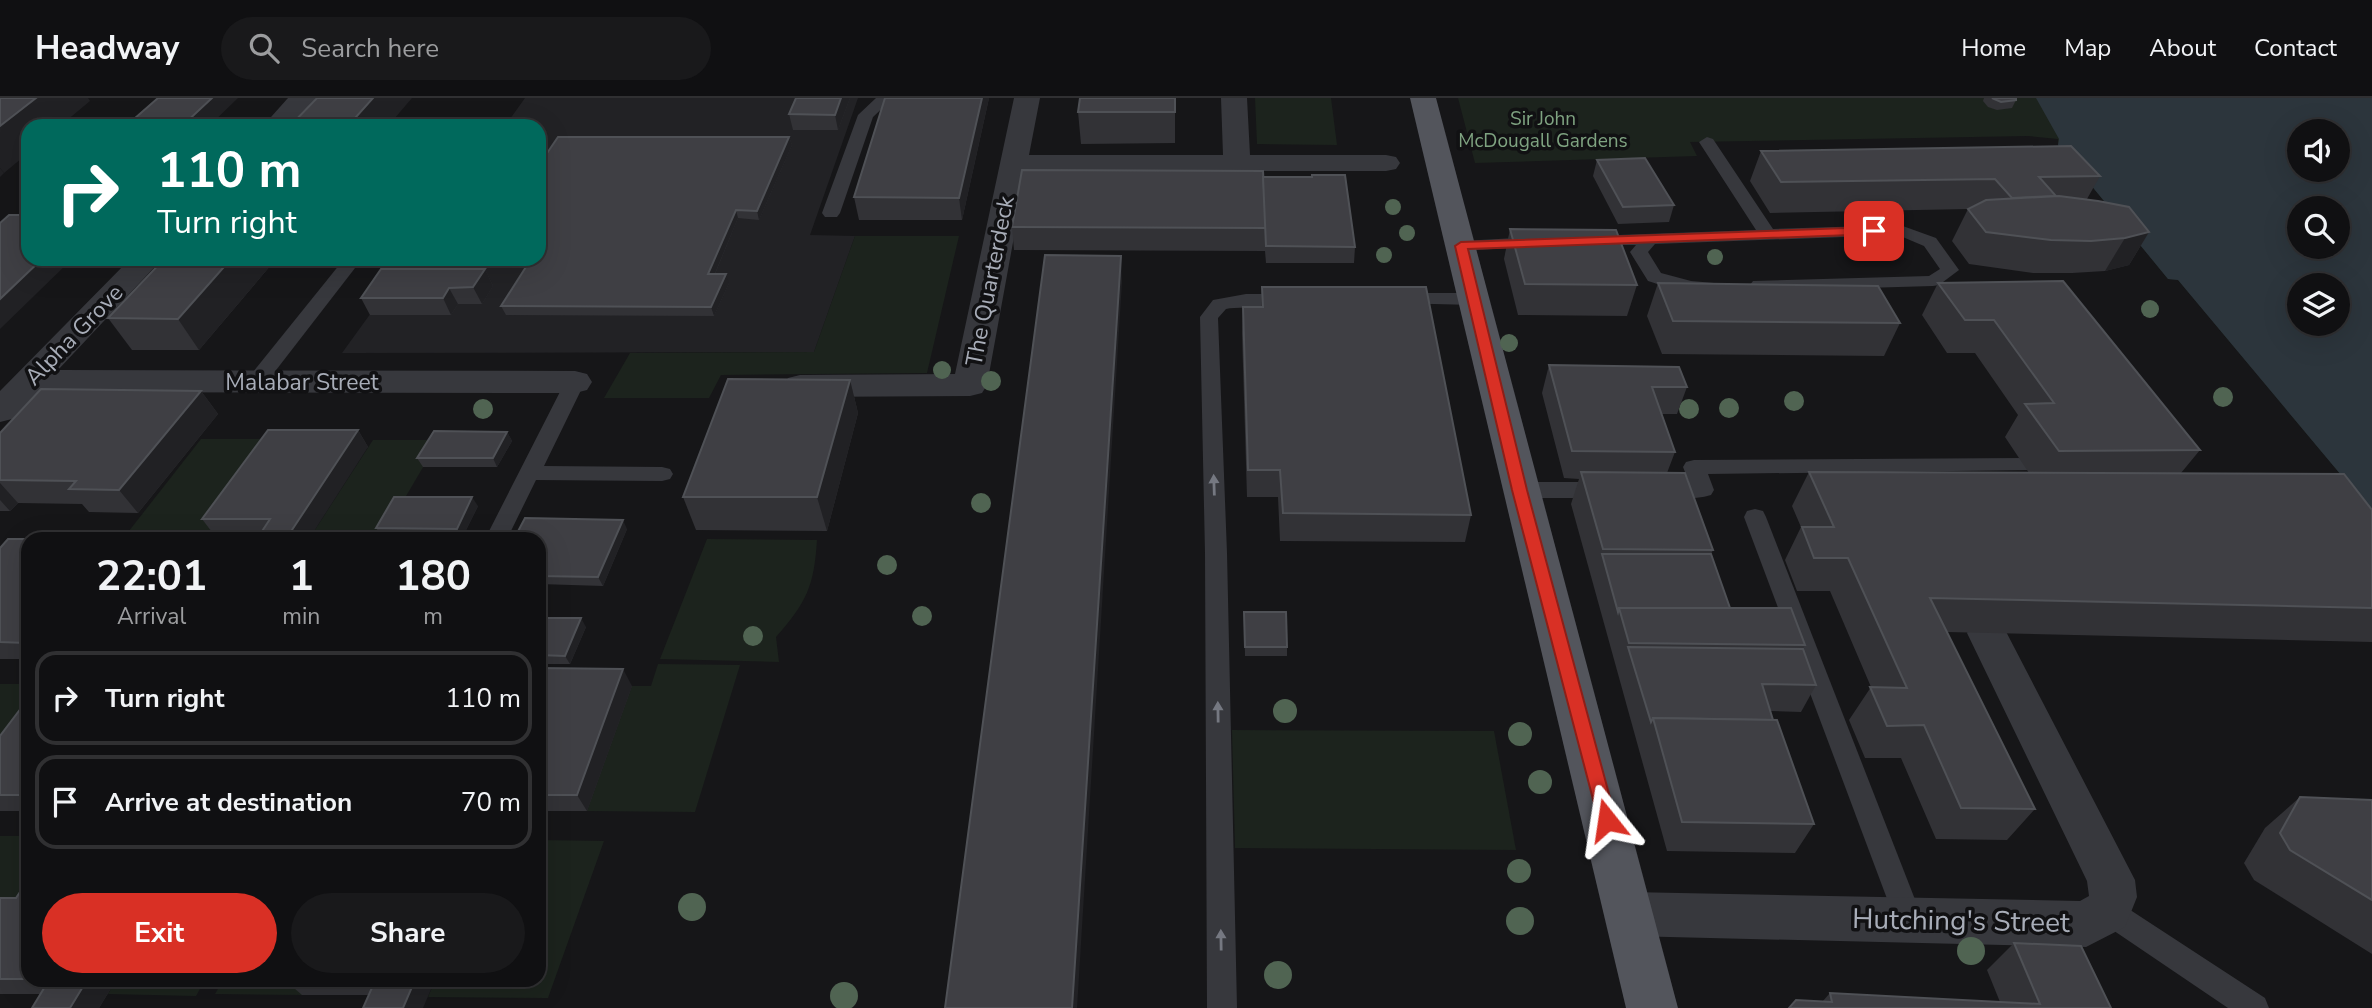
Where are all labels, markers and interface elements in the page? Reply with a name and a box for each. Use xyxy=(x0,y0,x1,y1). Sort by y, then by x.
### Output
search box xyxy=(221,17,711,80)
text: Headway xyxy=(35,26,179,71)
icon: search xyxy=(245,29,283,67)
text: Search here xyxy=(301,31,439,66)
text: Home xyxy=(1961,32,2026,64)
text: Map xyxy=(2064,32,2111,64)
text: About xyxy=(2149,32,2216,64)
text: Contact xyxy=(2254,32,2337,64)
park label: Sir John McDougall Gardens xyxy=(1458,106,1628,154)
map controls xyxy=(2287,119,2350,336)
button: sound xyxy=(2287,119,2350,182)
text: 110 m xyxy=(157,137,301,204)
icon: right xyxy=(42,147,133,238)
street label: The Quarterdeck xyxy=(958,193,1022,369)
button: search xyxy=(2287,196,2350,259)
text: Turn right xyxy=(157,201,297,244)
pin xyxy=(1844,201,1904,261)
icon: arrive xyxy=(1855,212,1893,250)
button: layers xyxy=(2287,273,2350,336)
street label: Alpha Grove xyxy=(18,278,130,392)
street label: Malabar Street xyxy=(225,367,380,398)
one-way arrow xyxy=(1208,474,1219,496)
text: 22:01 xyxy=(96,548,207,605)
text: 1 xyxy=(289,548,314,605)
text: 180 xyxy=(395,548,471,605)
text: Arrival xyxy=(117,601,186,632)
text: min xyxy=(282,601,320,632)
text: m xyxy=(423,601,443,632)
icon: right xyxy=(46,679,84,717)
text: Turn right xyxy=(105,681,224,716)
text: 110 m xyxy=(445,681,521,716)
one-way arrow xyxy=(1212,701,1224,723)
icon: arrive xyxy=(46,783,84,821)
position arrow xyxy=(1570,783,1644,857)
text: Arrive at destination xyxy=(105,785,352,820)
text: 70 m xyxy=(461,785,521,820)
button: Exit xyxy=(42,893,277,973)
button: Share xyxy=(291,893,525,973)
street label: Hutching's Street xyxy=(1852,900,2070,942)
one-way arrow xyxy=(1216,929,1227,951)

